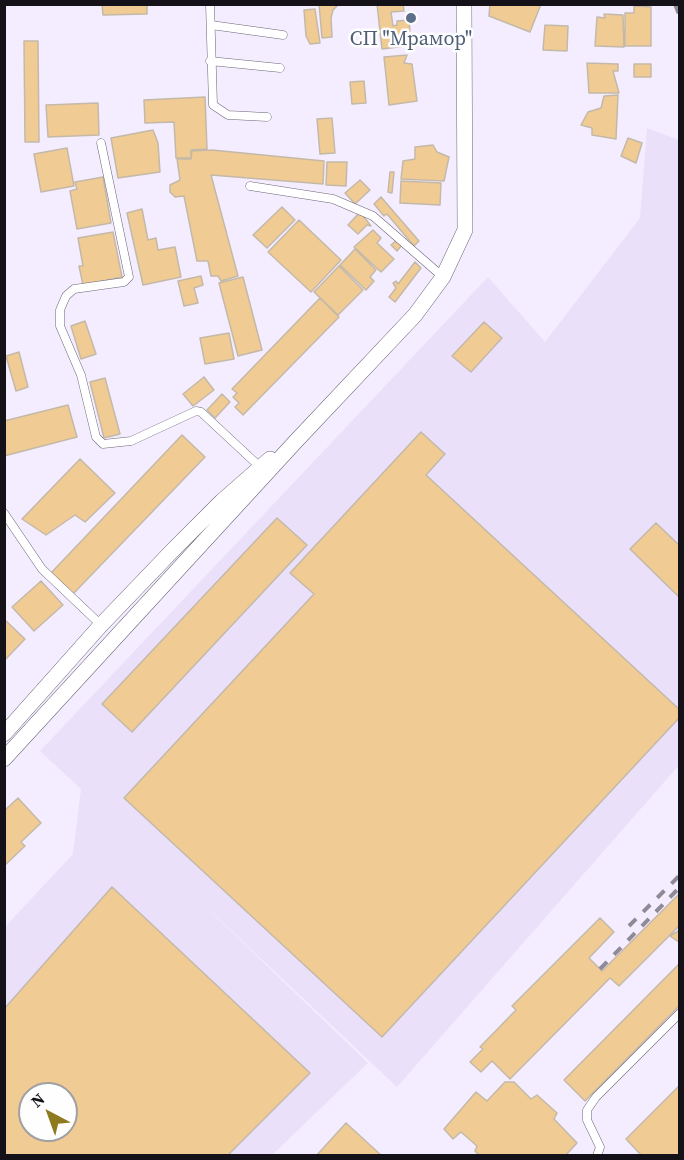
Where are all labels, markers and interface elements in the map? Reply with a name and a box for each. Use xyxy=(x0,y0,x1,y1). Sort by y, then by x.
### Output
marker: СП "Мрамор" xyxy=(404,11,418,25)
place label: СП "Мрамор" xyxy=(350,28,472,52)
north arrow xyxy=(18,1082,78,1142)
text: N xyxy=(26,1088,49,1112)

